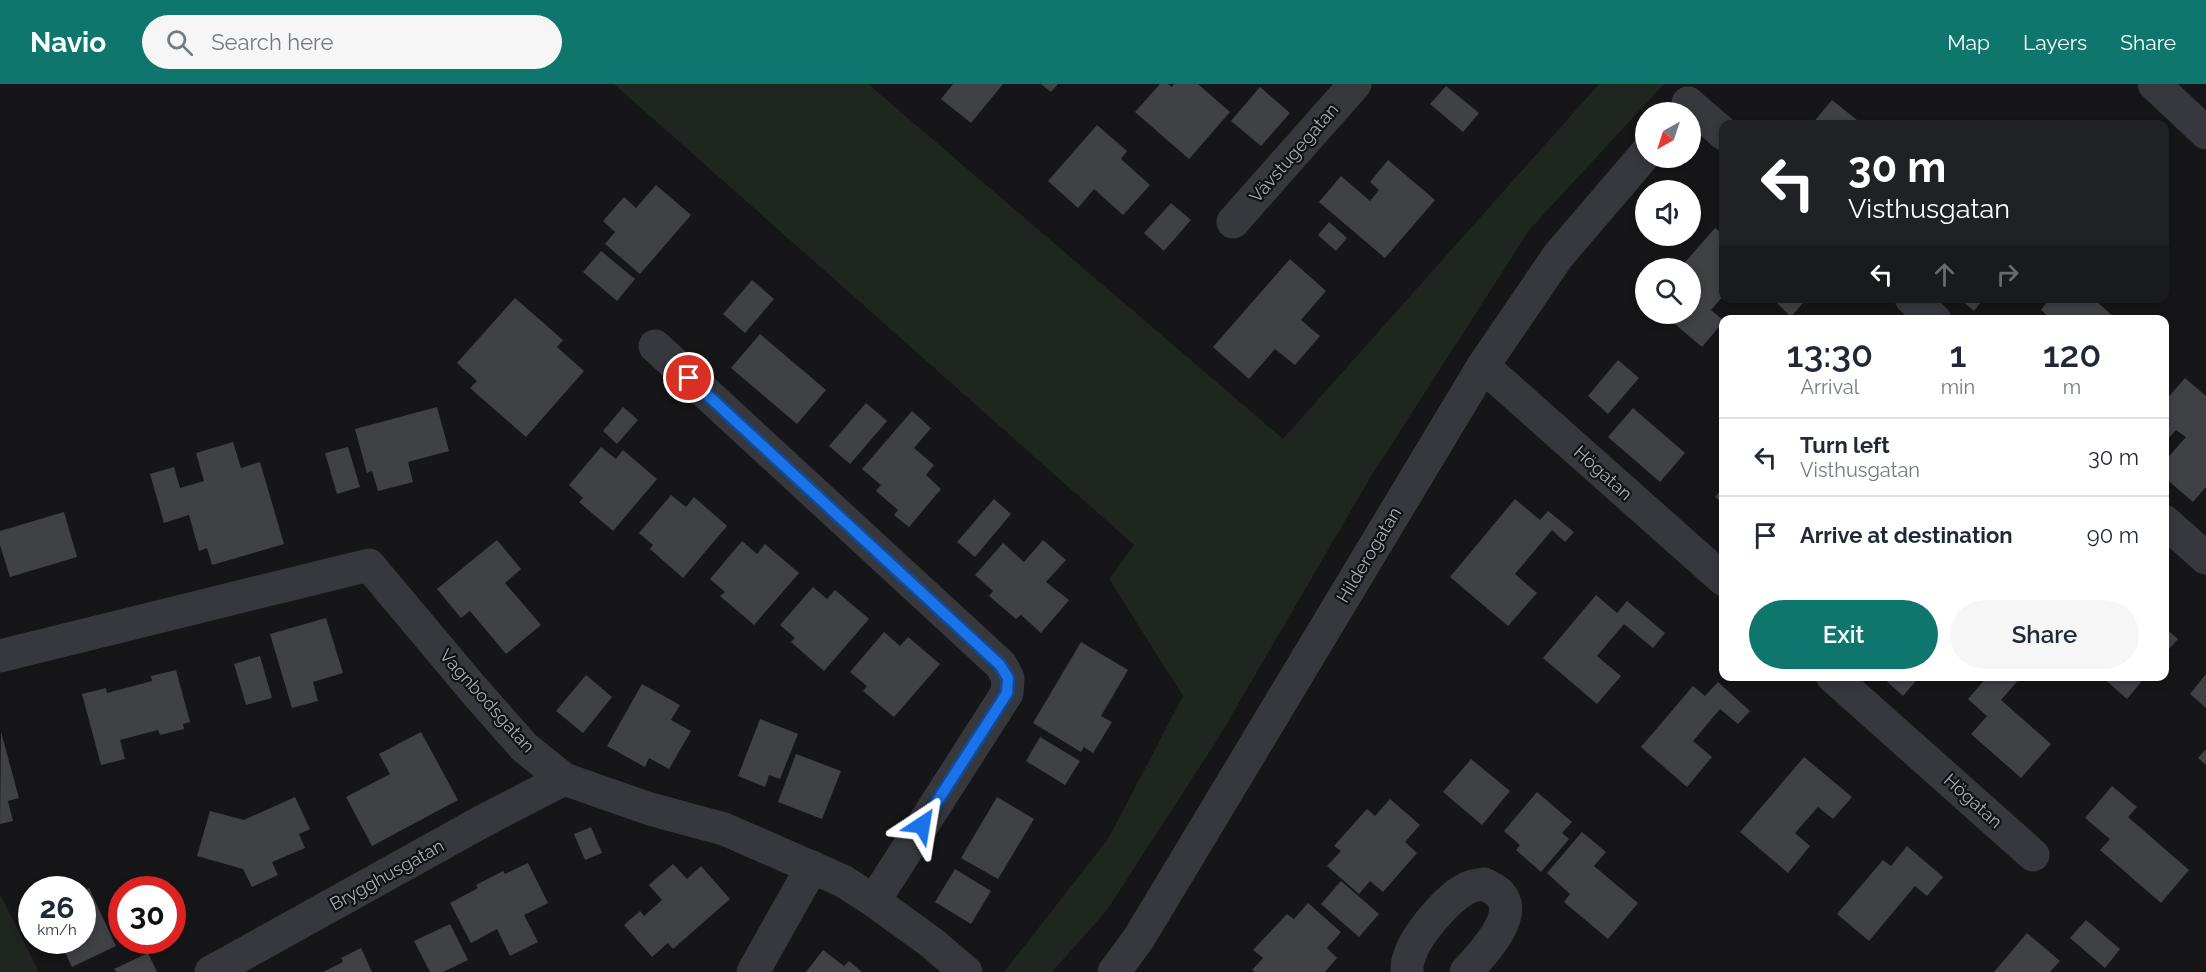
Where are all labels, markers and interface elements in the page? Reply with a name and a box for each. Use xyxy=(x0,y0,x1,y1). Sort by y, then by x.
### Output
search box xyxy=(142,15,562,69)
text: Navio xyxy=(30,26,106,59)
icon: search xyxy=(163,26,196,59)
text: Search here xyxy=(211,29,333,55)
text: Map xyxy=(1947,30,1990,55)
text: Layers xyxy=(2023,30,2087,55)
text: Share xyxy=(2120,30,2176,55)
street label: Vävstugegatan xyxy=(1245,99,1342,207)
north arrow xyxy=(1635,102,1701,168)
map controls xyxy=(1635,102,1701,324)
text: 30 m xyxy=(1848,143,1946,192)
icon: left xyxy=(1749,144,1827,222)
button: sound xyxy=(1635,180,1701,246)
text: Visthusgatan xyxy=(1848,193,2010,224)
button: search xyxy=(1635,258,1701,324)
icon: left xyxy=(1865,258,1898,291)
icon: ahead xyxy=(1928,258,1961,291)
icon: right xyxy=(1991,258,2024,291)
text: 13:30 xyxy=(1787,333,1873,375)
text: 1 xyxy=(1949,333,1966,375)
text: 120 xyxy=(2043,333,2101,375)
pin xyxy=(663,352,714,403)
icon: arrive xyxy=(672,361,705,394)
text: Arrival xyxy=(1801,375,1859,399)
text: min xyxy=(1941,375,1975,399)
text: m xyxy=(2063,375,2081,399)
text: Turn left xyxy=(1800,432,1890,458)
street label: Högatan xyxy=(1570,441,1637,504)
icon: left xyxy=(1749,441,1782,474)
text: 30 m xyxy=(2088,444,2139,470)
text: Visthusgatan xyxy=(1800,458,1920,482)
street label: Hilderogatan xyxy=(1332,503,1405,606)
icon: arrive xyxy=(1749,519,1782,552)
text: Arrive at destination xyxy=(1800,522,2013,548)
text: 90 m xyxy=(2087,522,2139,548)
button: Exit xyxy=(1749,600,1938,669)
button: Share xyxy=(1950,600,2139,669)
street label: Vagnbodsgatan xyxy=(436,645,539,757)
street label: Högatan xyxy=(1940,769,2007,832)
position arrow xyxy=(890,793,954,857)
street label: Brygghusgatan xyxy=(326,835,447,915)
speed limit sign: 30 xyxy=(108,876,186,954)
text: 26 xyxy=(39,890,75,925)
text: km/h xyxy=(37,921,77,939)

